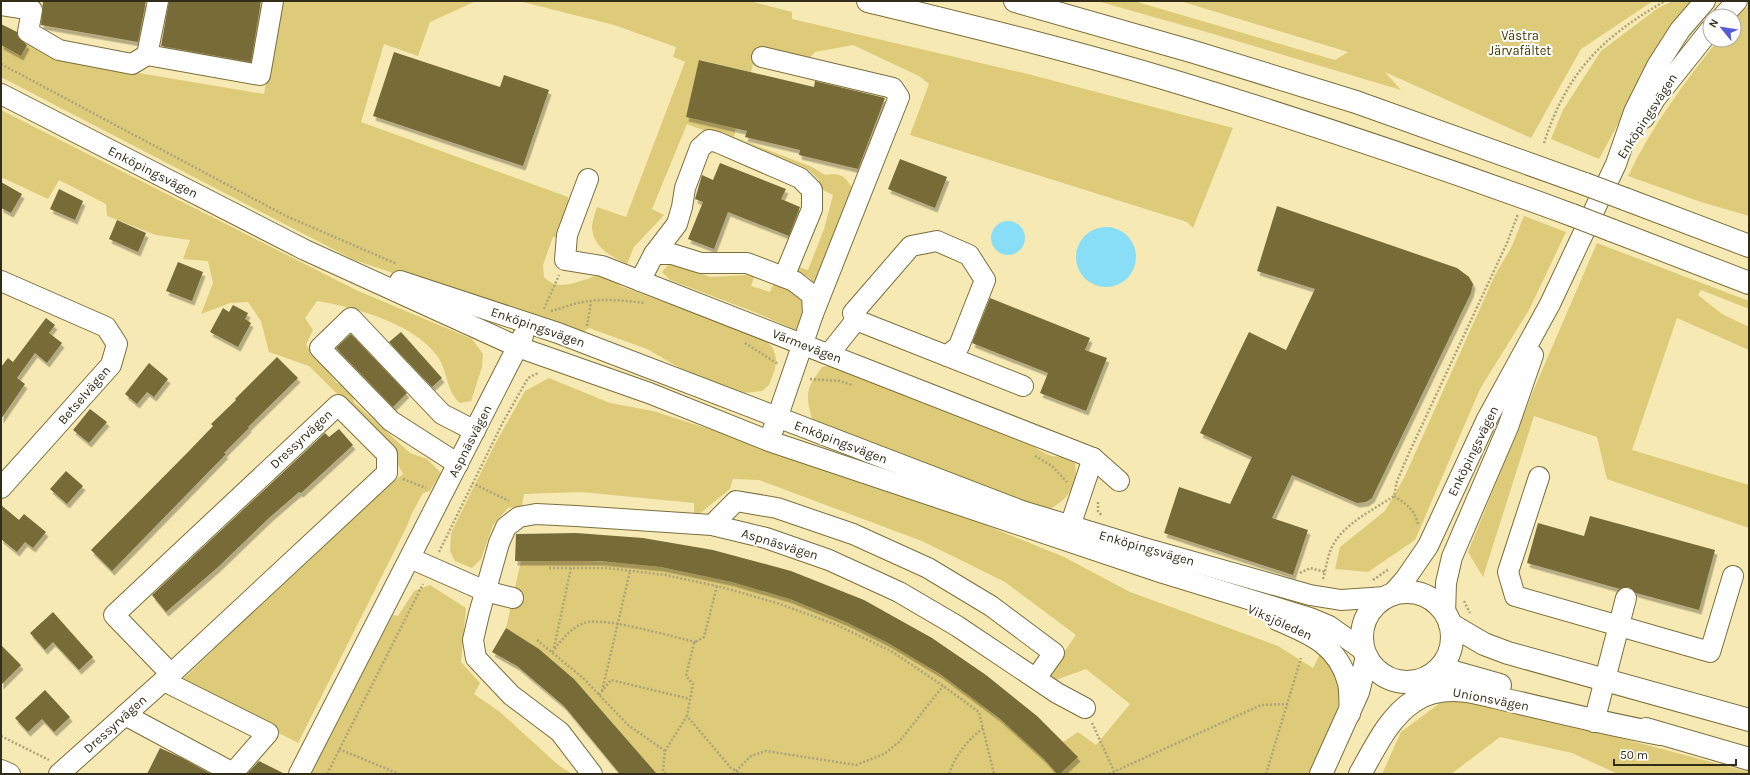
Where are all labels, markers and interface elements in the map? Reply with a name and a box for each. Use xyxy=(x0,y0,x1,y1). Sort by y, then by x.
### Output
north arrow xyxy=(1702,8,1742,48)
text: N xyxy=(1706,17,1721,30)
park label: Västra Järvafältet xyxy=(1489,28,1551,58)
street label: Enköpingsvägen xyxy=(1614,71,1680,161)
street label: Enköpingsvägen xyxy=(106,143,200,201)
street label: Enköpingsvägen xyxy=(489,304,587,350)
street label: Värmevägen xyxy=(770,326,844,366)
street label: Betselvägen xyxy=(55,363,113,427)
street label: Aspnäsvägen xyxy=(445,402,495,480)
street label: Enköpingsvägen xyxy=(1445,403,1501,499)
street label: Dressyrvägen xyxy=(267,406,335,472)
street label: Enköpingsvägen xyxy=(792,417,890,467)
street label: Aspnäsvägen xyxy=(740,525,820,563)
street label: Enköpingsvägen xyxy=(1098,527,1196,569)
street label: Viksjöleden xyxy=(1245,601,1315,643)
street label: Unionsvägen xyxy=(1452,684,1530,714)
street label: Dressyrvägen xyxy=(80,692,150,756)
scale bar xyxy=(1614,741,1736,767)
text: 50 m xyxy=(1620,748,1648,762)

